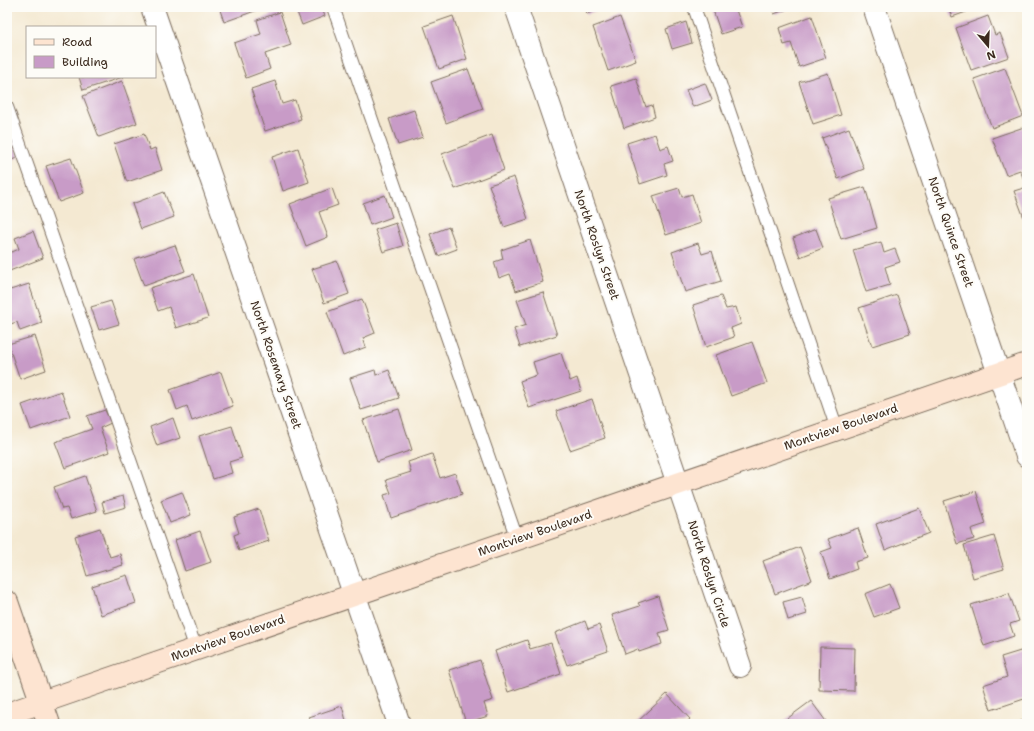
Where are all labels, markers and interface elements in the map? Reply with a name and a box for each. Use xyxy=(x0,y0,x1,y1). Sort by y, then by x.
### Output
legend xyxy=(26,26,156,78)
north arrow xyxy=(968,26,1008,66)
text: Road xyxy=(62,34,93,50)
text: N xyxy=(984,46,998,64)
text: Building xyxy=(62,54,108,70)
street label: North Quince Street xyxy=(925,174,977,290)
street label: North Roslyn Street xyxy=(571,188,623,302)
street label: North Rosemary Street xyxy=(246,299,306,431)
street label: Montview Boulevard xyxy=(782,400,900,454)
street label: Montview Boulevard xyxy=(476,506,594,560)
street label: North Roslyn Circle xyxy=(684,518,734,630)
street label: Montview Boulevard xyxy=(169,611,287,665)

